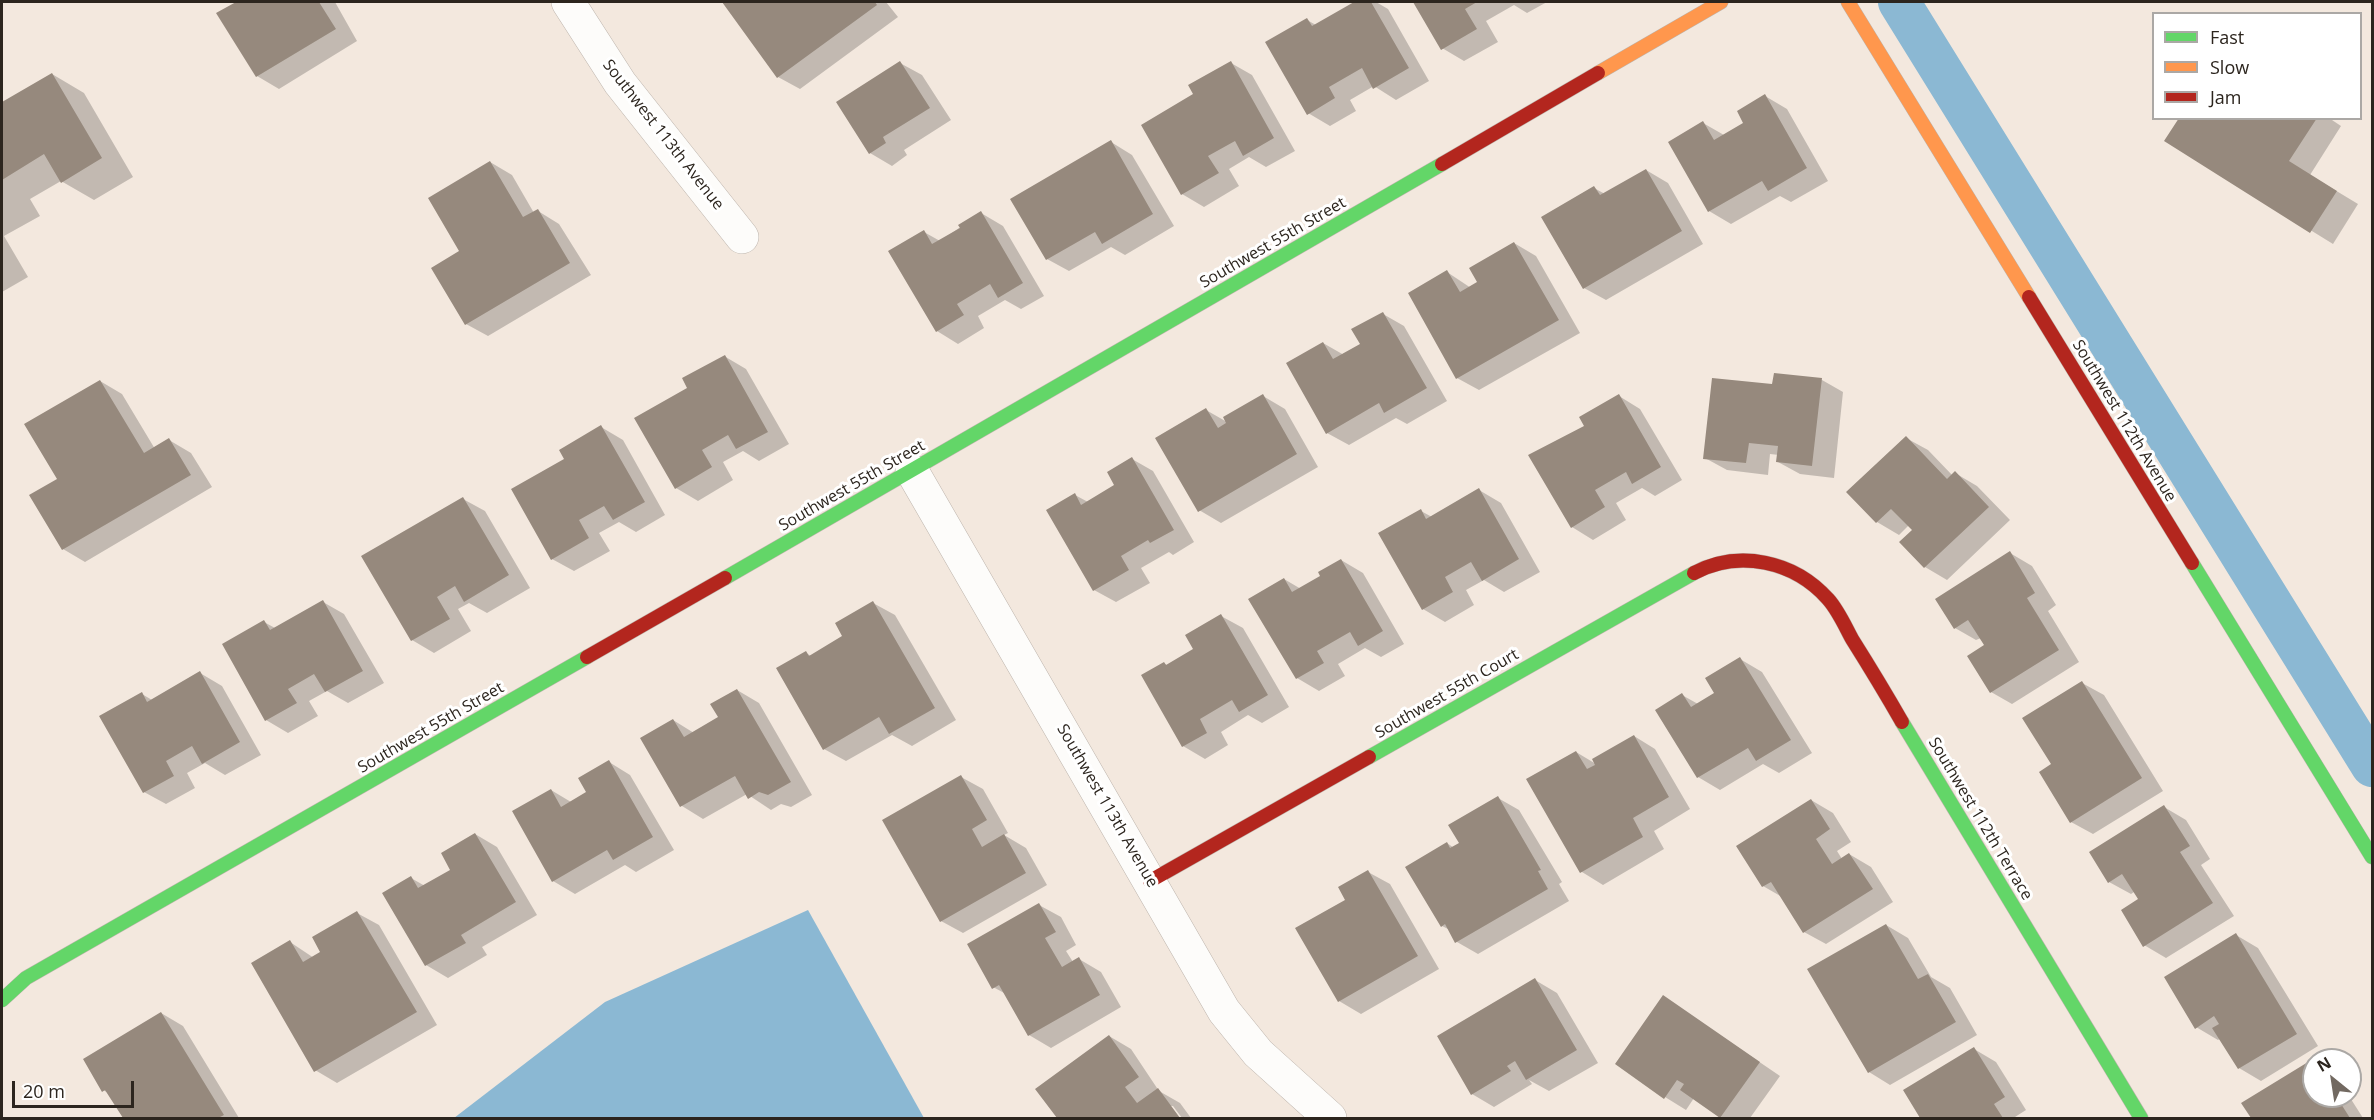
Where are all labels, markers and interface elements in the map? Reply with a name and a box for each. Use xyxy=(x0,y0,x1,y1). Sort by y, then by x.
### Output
legend xyxy=(2152,12,2362,120)
text: Fast xyxy=(2210,25,2244,49)
text: Slow xyxy=(2210,55,2249,79)
street label: Southwest 113th Avenue xyxy=(598,56,728,214)
text: Jam xyxy=(2210,85,2242,109)
street label: Southwest 55th Street xyxy=(1197,193,1349,293)
street label: Southwest 112th Avenue xyxy=(2068,337,2180,505)
street label: Southwest 55th Street xyxy=(776,436,928,536)
street label: Southwest 55th Court xyxy=(1372,645,1522,743)
street label: Southwest 55th Street xyxy=(355,678,507,778)
street label: Southwest 113th Avenue xyxy=(1052,721,1162,891)
street label: Southwest 112th Terrace xyxy=(1924,734,2036,904)
north arrow xyxy=(2302,1048,2362,1108)
text: N xyxy=(2313,1051,2335,1077)
scale bar xyxy=(15,1069,136,1107)
text: 20 m xyxy=(23,1079,65,1103)

